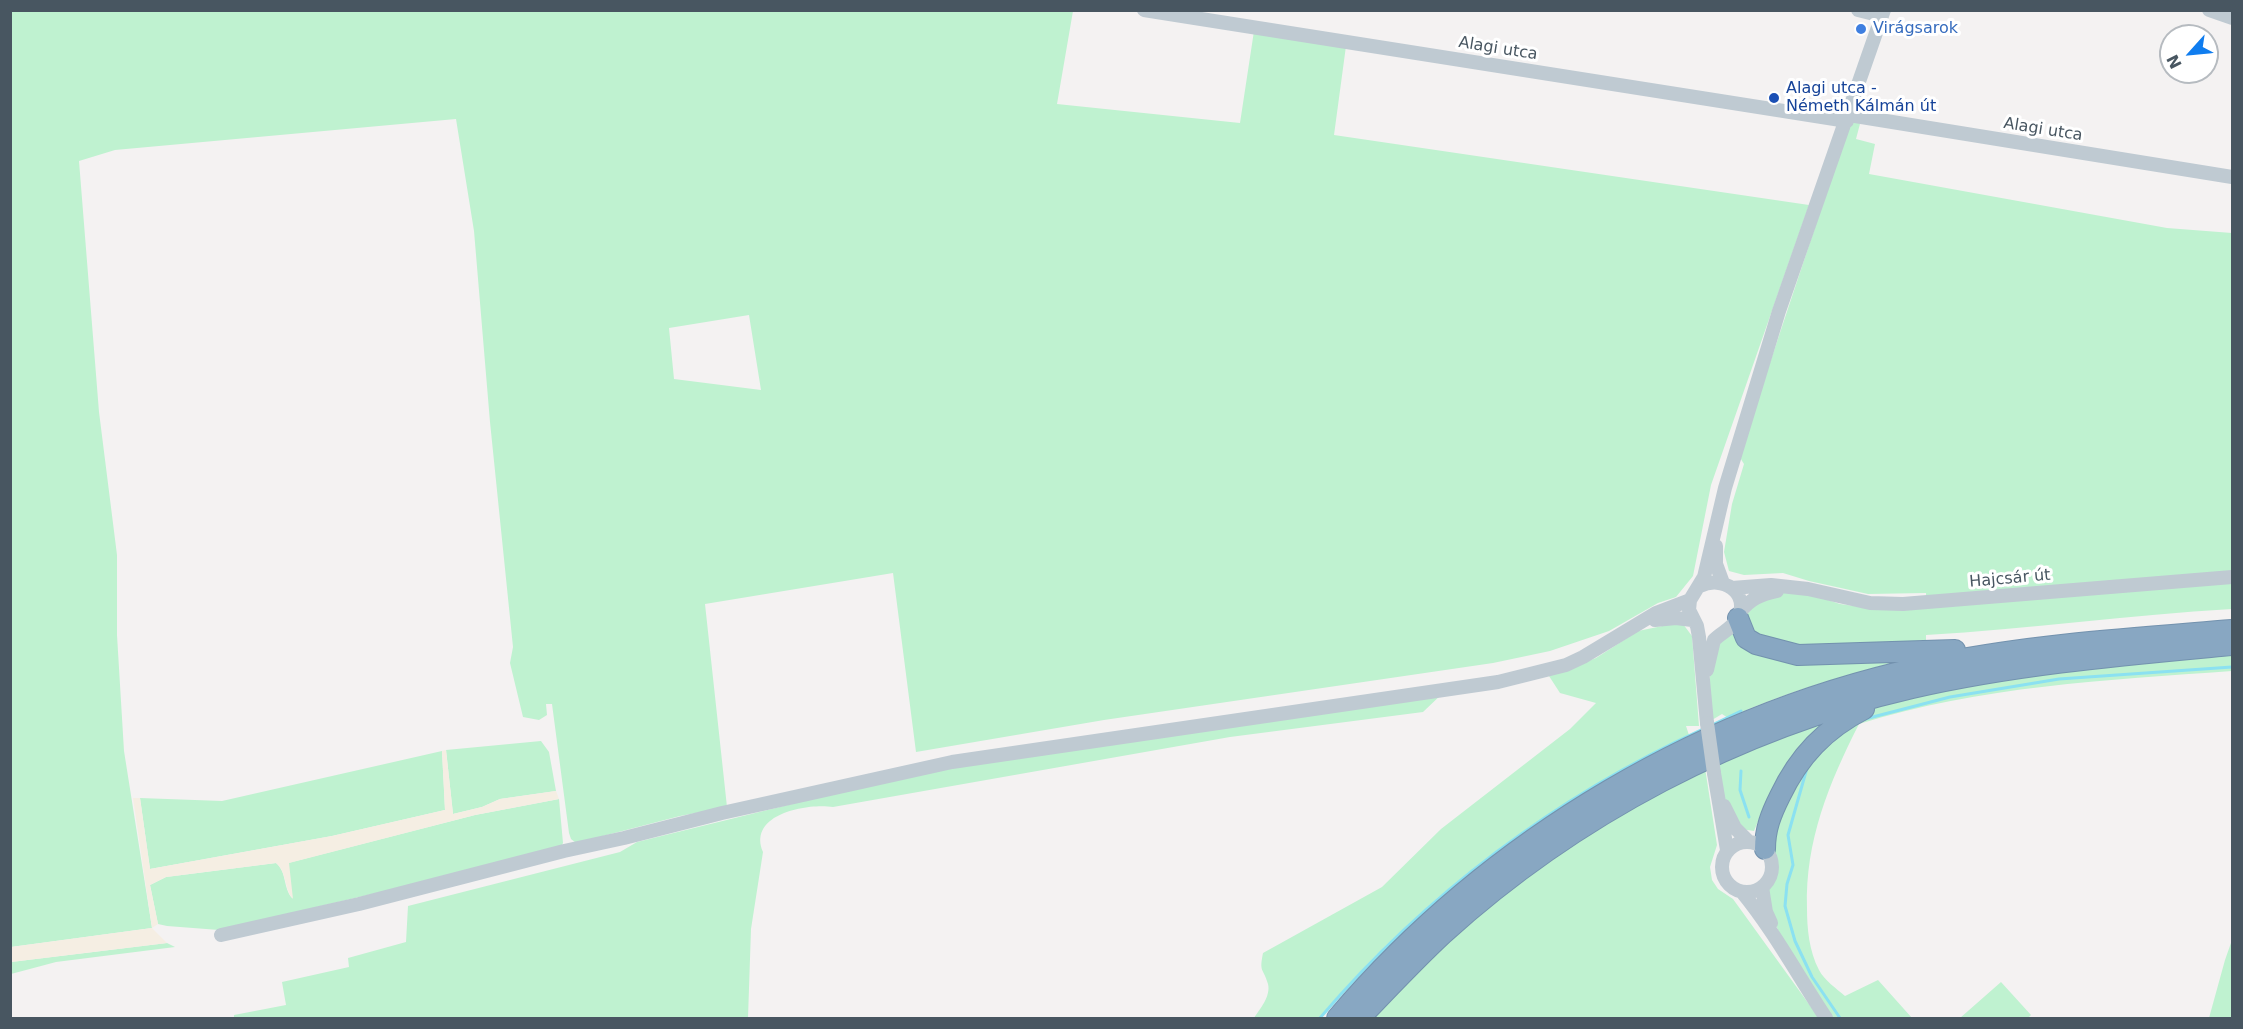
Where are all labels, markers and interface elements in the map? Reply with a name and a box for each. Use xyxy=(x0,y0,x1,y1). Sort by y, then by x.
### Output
place label: Virágsarok xyxy=(1873,19,1958,39)
marker: Virágsarok xyxy=(1854,22,1868,36)
north arrow xyxy=(2159,24,2219,84)
street label: Alagi utca xyxy=(1457,33,1539,65)
text: N xyxy=(2163,51,2186,72)
place label: Alagi utca - Németh Kálmán út xyxy=(1786,79,1936,117)
marker: Alagi utca - Németh Kálmán út xyxy=(1767,91,1781,105)
street label: Alagi utca xyxy=(2002,114,2084,146)
street label: Hajcsár út xyxy=(1969,566,2051,592)

